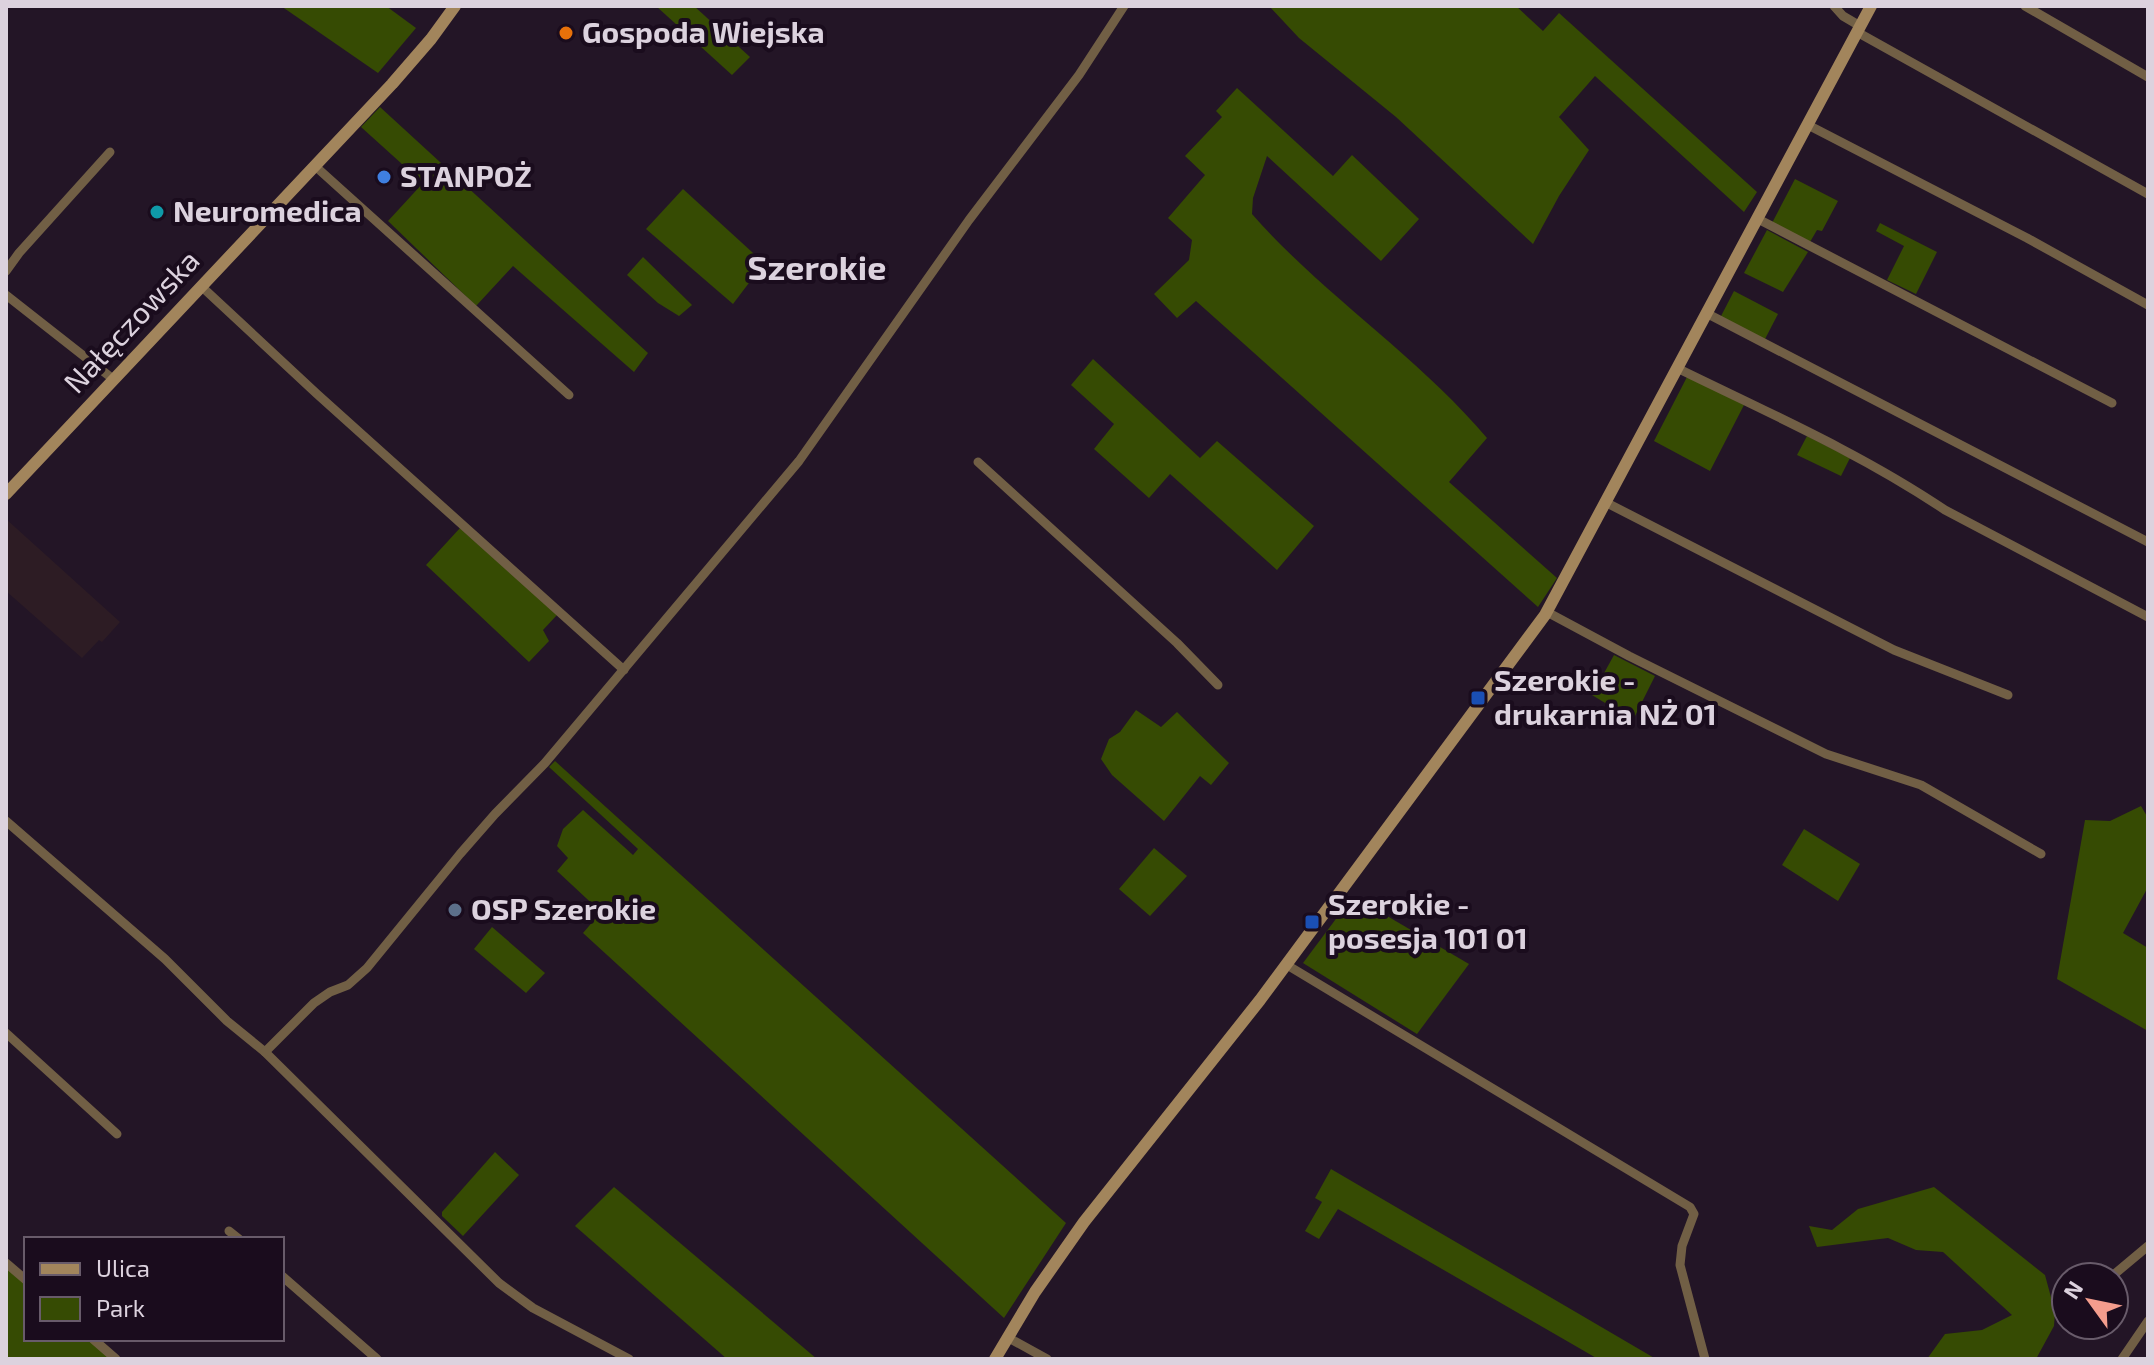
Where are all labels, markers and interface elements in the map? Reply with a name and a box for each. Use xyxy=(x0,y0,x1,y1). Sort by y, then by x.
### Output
place label: Gospoda Wiejska xyxy=(582,13,825,49)
marker: Gospoda Wiejska xyxy=(557,24,575,42)
place label: STANPOŻ xyxy=(400,157,532,193)
marker: STANPOŻ xyxy=(375,168,393,186)
place label: Neuromedica xyxy=(173,192,362,228)
marker: Neuromedica xyxy=(148,203,166,221)
street label: Nałęczowska xyxy=(55,242,206,400)
district label: Szerokie xyxy=(748,246,886,287)
place label: Szerokie - drukarnia NŻ 01 xyxy=(1494,661,1717,731)
marker: Szerokie - drukarnia NŻ 01 xyxy=(1469,689,1487,707)
place label: Szerokie - posesja 101 01 xyxy=(1328,885,1528,955)
place label: OSP Szerokie xyxy=(471,890,656,926)
marker: OSP Szerokie xyxy=(446,901,464,919)
marker: Szerokie - posesja 101 01 xyxy=(1303,913,1321,931)
legend xyxy=(24,1237,284,1341)
text: Ulica xyxy=(96,1253,150,1282)
north arrow xyxy=(2050,1261,2130,1341)
text: N xyxy=(2057,1276,2088,1303)
text: Park xyxy=(96,1293,145,1322)

